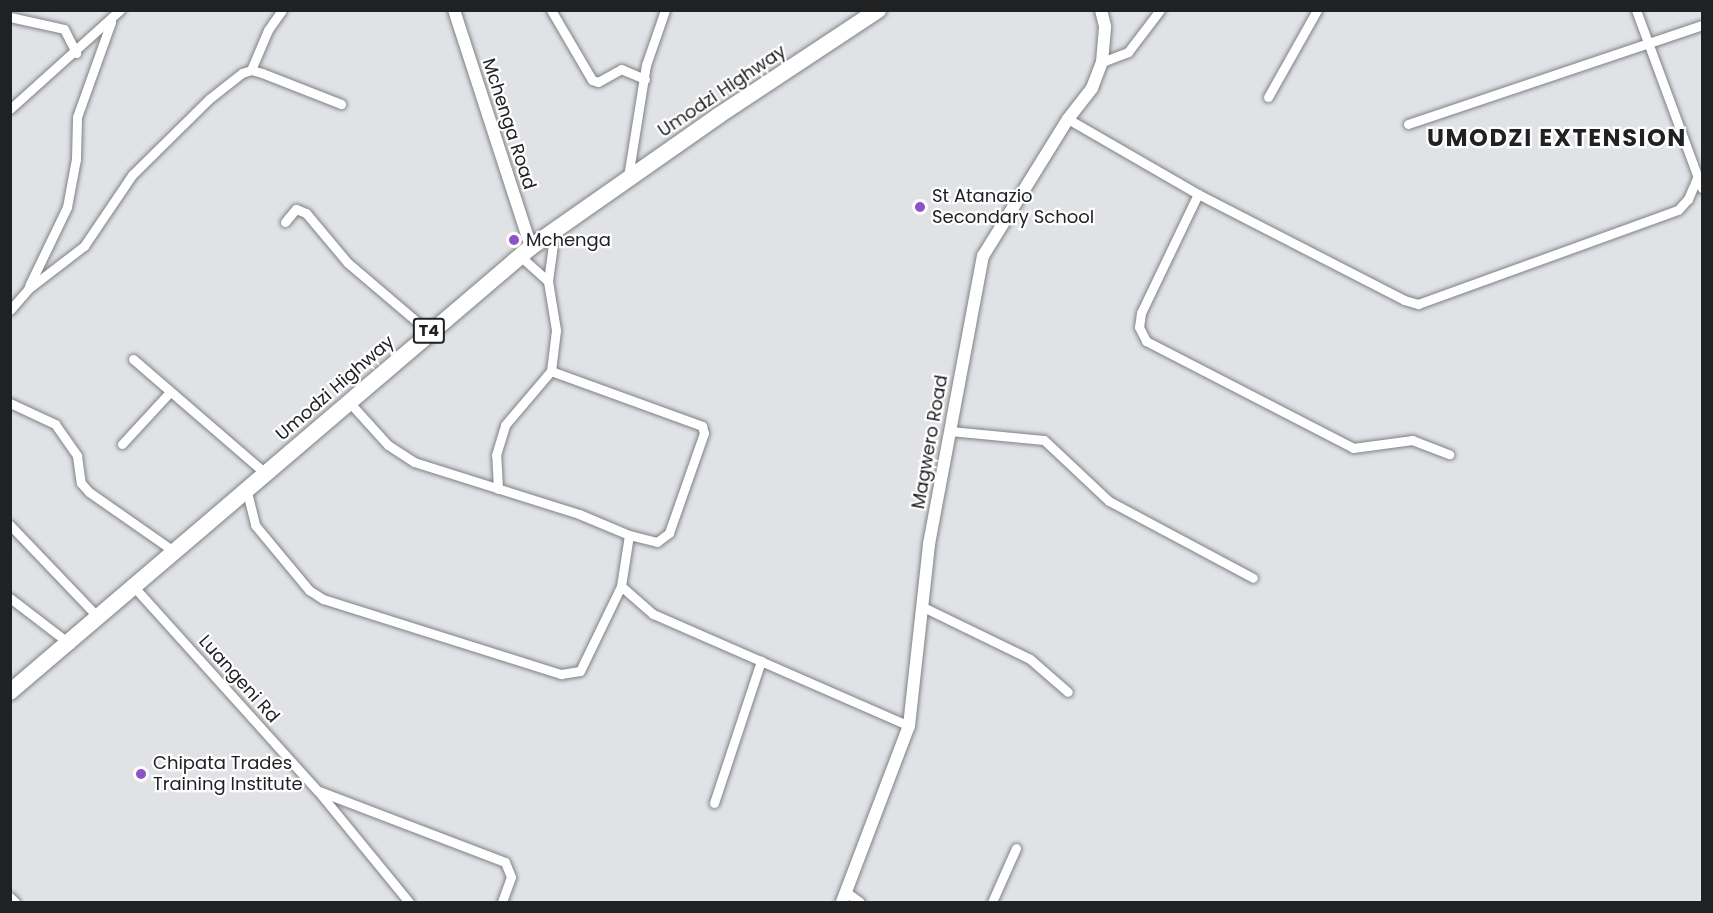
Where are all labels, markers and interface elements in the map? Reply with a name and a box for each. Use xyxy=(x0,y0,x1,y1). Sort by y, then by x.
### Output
street label: Umodzi Highway xyxy=(654,40,790,142)
street label: Mchenga Road xyxy=(478,56,540,192)
district label: UMODZI EXTENSION xyxy=(1427,124,1687,152)
place label: St Atanazio Secondary School xyxy=(932,186,1094,228)
marker: St Atanazio Secondary School xyxy=(913,200,927,214)
place label: Mchenga xyxy=(526,229,611,251)
marker: Mchenga xyxy=(507,233,521,247)
road number: T4 xyxy=(412,318,446,344)
street label: Umodzi Highway xyxy=(272,331,398,445)
street label: Magwero Road xyxy=(908,373,952,511)
street label: Luangeni Rd xyxy=(194,631,284,727)
place label: Chipata Trades Training Institute xyxy=(153,753,303,795)
marker: Chipata Trades Training Institute xyxy=(134,767,148,781)

